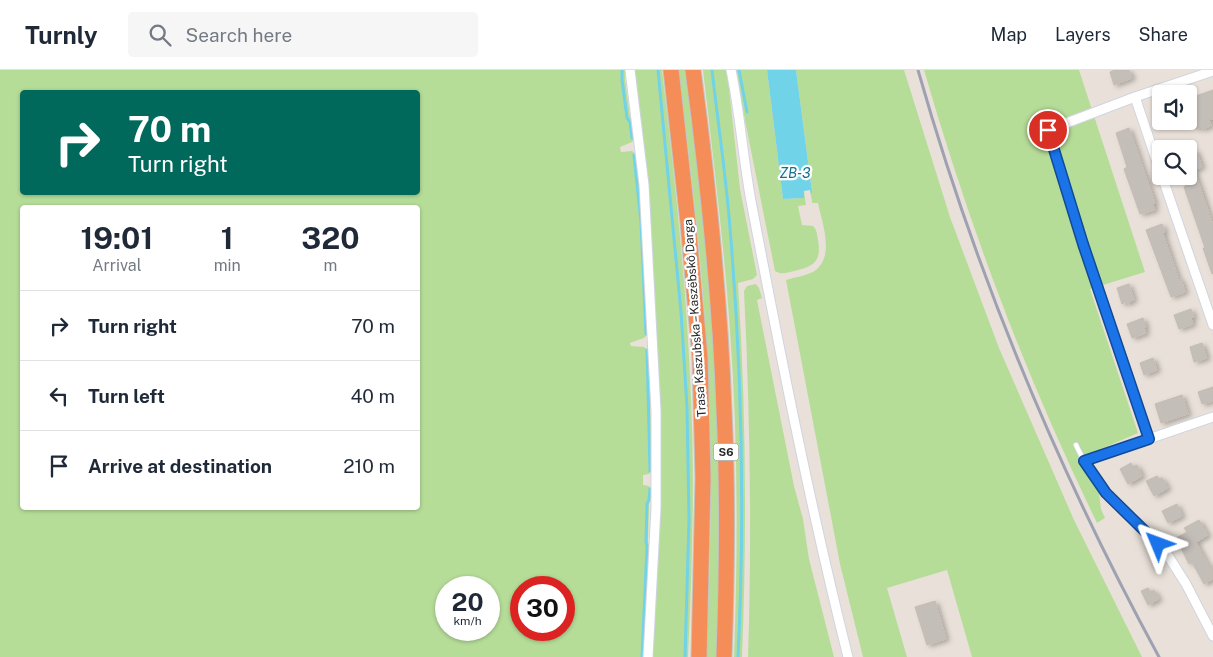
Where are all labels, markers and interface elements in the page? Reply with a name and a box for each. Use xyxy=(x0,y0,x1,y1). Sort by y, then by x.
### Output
search box xyxy=(128,12,478,57)
text: Turnly xyxy=(25,21,98,49)
icon: search xyxy=(146,21,174,49)
text: Search here xyxy=(186,24,292,46)
text: Map xyxy=(991,24,1027,45)
text: Layers xyxy=(1055,24,1111,45)
text: Share xyxy=(1139,24,1188,45)
map controls xyxy=(1152,85,1197,185)
button: sound xyxy=(1152,85,1197,130)
text: 70 m xyxy=(128,109,211,150)
pin xyxy=(1027,109,1069,151)
icon: right xyxy=(45,110,110,175)
icon: arrive xyxy=(1034,116,1062,144)
button: search xyxy=(1152,140,1197,185)
text: Turn right xyxy=(128,151,228,177)
water label: ZB-3 xyxy=(779,165,811,181)
street label: Trasa Kaszubska – Kaszëbskô Darga xyxy=(681,219,709,417)
text: 19:01 xyxy=(80,220,153,256)
text: 1 xyxy=(221,220,234,256)
text: 320 xyxy=(301,220,360,256)
text: Arrival xyxy=(92,256,142,275)
text: min xyxy=(214,256,241,275)
text: m xyxy=(323,256,337,275)
icon: right xyxy=(45,312,73,340)
text: Turn right xyxy=(88,315,177,337)
text: 70 m xyxy=(351,315,395,337)
icon: left xyxy=(45,382,73,410)
text: Turn left xyxy=(88,385,165,407)
text: 40 m xyxy=(350,385,395,407)
road number: S6 xyxy=(714,444,738,461)
icon: arrive xyxy=(45,452,73,480)
text: Arrive at destination xyxy=(88,455,272,477)
text: 210 m xyxy=(343,455,395,477)
position arrow xyxy=(1131,517,1183,569)
speed limit sign: 30 xyxy=(510,576,575,641)
text: 20 xyxy=(452,587,484,617)
text: km/h xyxy=(453,614,482,628)

